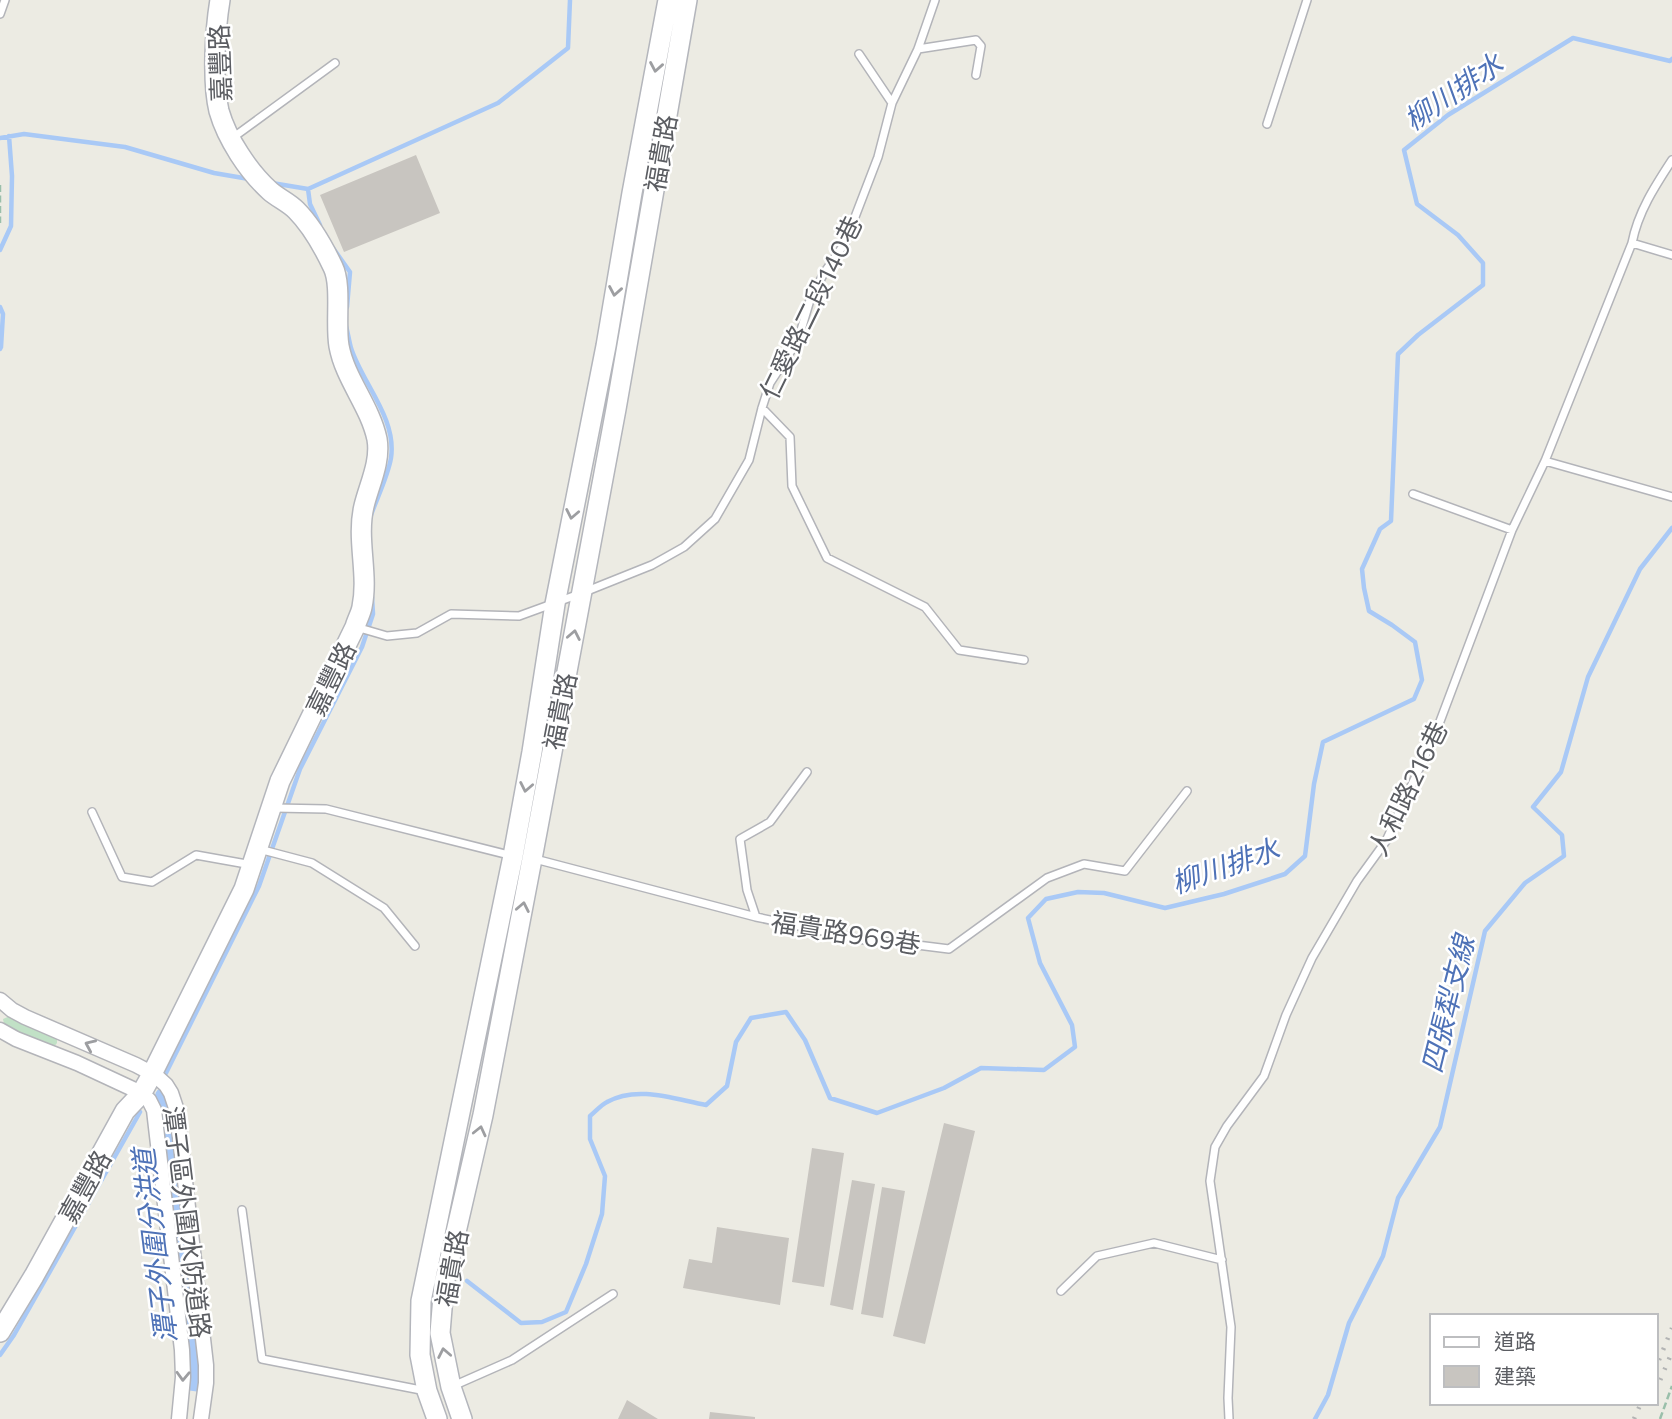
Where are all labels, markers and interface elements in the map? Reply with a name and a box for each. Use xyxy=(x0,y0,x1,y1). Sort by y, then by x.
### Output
street label: 嘉豐路 xyxy=(202,23,236,103)
water label: 柳川排水 xyxy=(1397,44,1511,136)
one-way arrow xyxy=(649,61,664,73)
street label: 福貴路 xyxy=(638,112,682,194)
street label: 仁愛路二段140巷 xyxy=(752,210,868,404)
one-way arrow xyxy=(608,285,623,297)
one-way arrow xyxy=(566,508,581,520)
one-way arrow xyxy=(565,629,580,641)
street label: 嘉豐路 xyxy=(299,636,361,720)
street label: 福貴路 xyxy=(536,670,582,752)
street label: 人和路216巷 xyxy=(1361,716,1453,860)
one-way arrow xyxy=(519,781,534,793)
water label: 柳川排水 xyxy=(1167,830,1285,899)
one-way arrow xyxy=(515,901,530,913)
street label: 福貴路969巷 xyxy=(769,905,923,959)
water label: 四張犁支線 xyxy=(1414,929,1481,1076)
one-way arrow xyxy=(85,1039,98,1053)
street label: 潭子區外圍水防道路 xyxy=(158,1104,218,1340)
one-way arrow xyxy=(471,1125,486,1137)
water label: 潭子外圍分洪道 xyxy=(125,1143,183,1345)
street label: 嘉豐路 xyxy=(52,1144,116,1228)
street label: 福貴路 xyxy=(429,1227,473,1309)
legend xyxy=(1430,1314,1658,1405)
text: 道路 xyxy=(1494,1328,1536,1353)
one-way arrow xyxy=(437,1347,452,1359)
text: 建築 xyxy=(1494,1363,1536,1388)
one-way arrow xyxy=(175,1371,190,1382)

